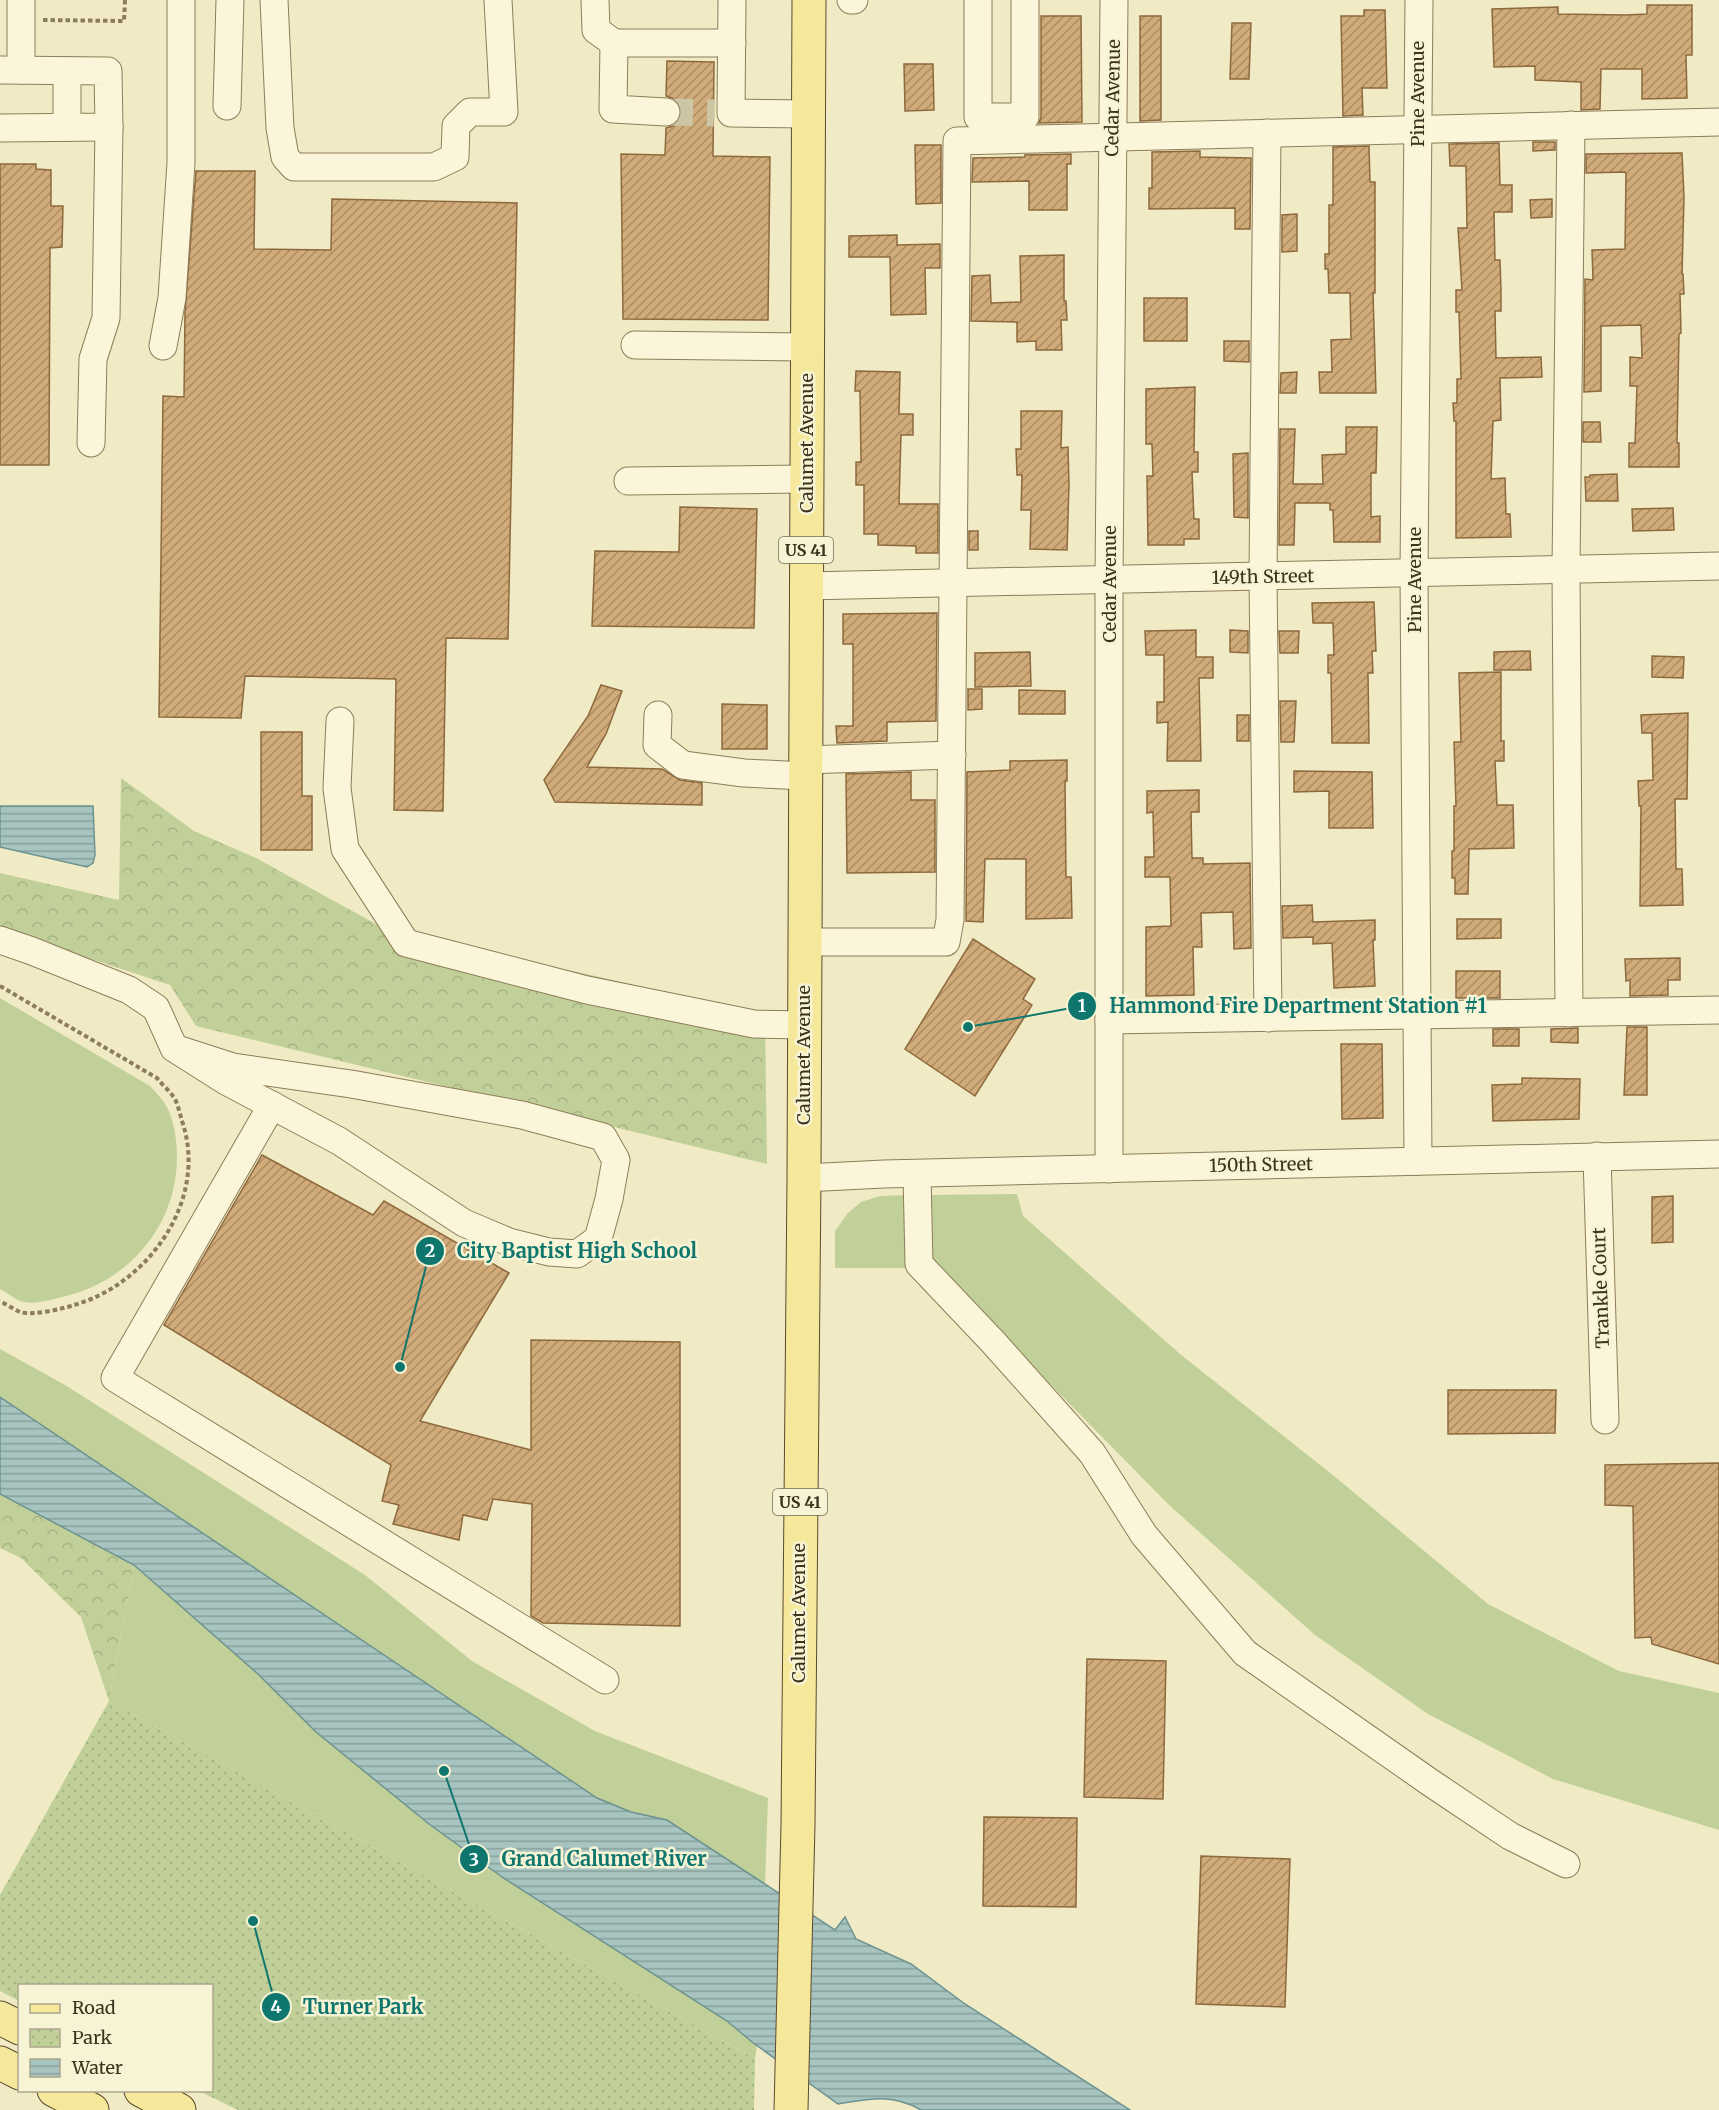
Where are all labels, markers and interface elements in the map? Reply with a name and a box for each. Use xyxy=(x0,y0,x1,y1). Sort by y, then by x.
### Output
street label: Cedar Avenue xyxy=(1100,39,1125,157)
street label: Pine Avenue xyxy=(1406,41,1429,147)
street label: Calumet Avenue xyxy=(795,373,818,513)
street label: Cedar Avenue xyxy=(1098,525,1121,643)
street label: Pine Avenue xyxy=(1403,527,1426,633)
road number: US 41 xyxy=(779,537,833,563)
street label: 149th Street xyxy=(1212,564,1314,589)
street label: Calumet Avenue xyxy=(792,985,815,1125)
callout: Hammond Fire Department Station #1 xyxy=(1067,987,1498,1025)
text: Hammond Fire Department Station #1 xyxy=(1109,993,1487,1018)
text: 1 xyxy=(1078,994,1086,1017)
street label: 150th Street xyxy=(1209,1152,1313,1177)
street label: Trankle Court xyxy=(1587,1227,1614,1349)
callout: City Baptist High School xyxy=(415,1232,709,1270)
text: City Baptist High School xyxy=(457,1238,698,1263)
text: 2 xyxy=(425,1239,435,1262)
road number: US 41 xyxy=(773,1489,827,1515)
street label: Calumet Avenue xyxy=(787,1543,810,1683)
callout: Grand Calumet River xyxy=(459,1840,718,1878)
text: Grand Calumet River xyxy=(502,1846,706,1871)
text: 3 xyxy=(469,1848,479,1871)
legend xyxy=(18,1984,213,2092)
callout: Turner Park xyxy=(261,1988,435,2026)
text: Turner Park xyxy=(303,1994,423,2019)
text: 4 xyxy=(270,1995,282,2018)
text: Road xyxy=(72,1996,116,2019)
text: Park xyxy=(72,2026,113,2049)
text: Water xyxy=(71,2056,123,2079)

